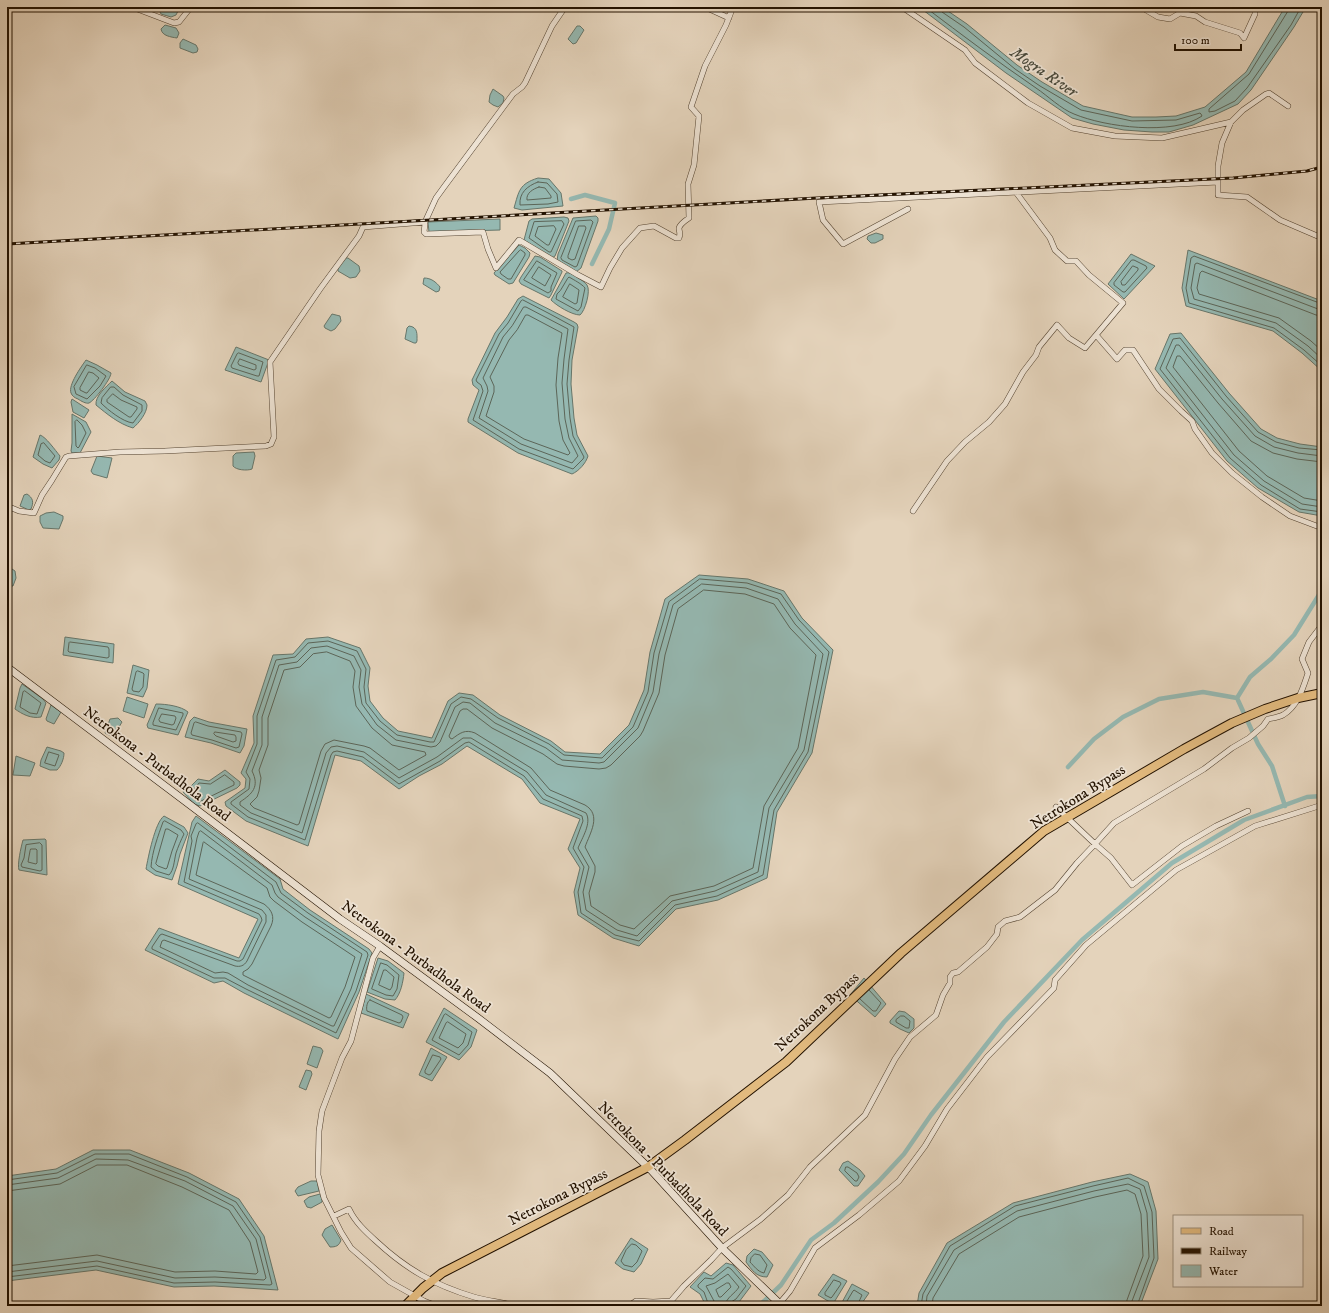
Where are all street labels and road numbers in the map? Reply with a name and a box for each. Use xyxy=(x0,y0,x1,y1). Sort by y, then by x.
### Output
street label: Netrokona - Purbadhola Road xyxy=(79,702,235,826)
street label: Netrokona Bypass xyxy=(1027,760,1129,834)
street label: Netrokona - Purbadhola Road xyxy=(338,896,495,1018)
street label: Netrokona Bypass xyxy=(771,968,863,1056)
street label: Netrokona - Purbadhola Road xyxy=(594,1098,733,1241)
street label: Netrokona Bypass xyxy=(505,1164,611,1230)

